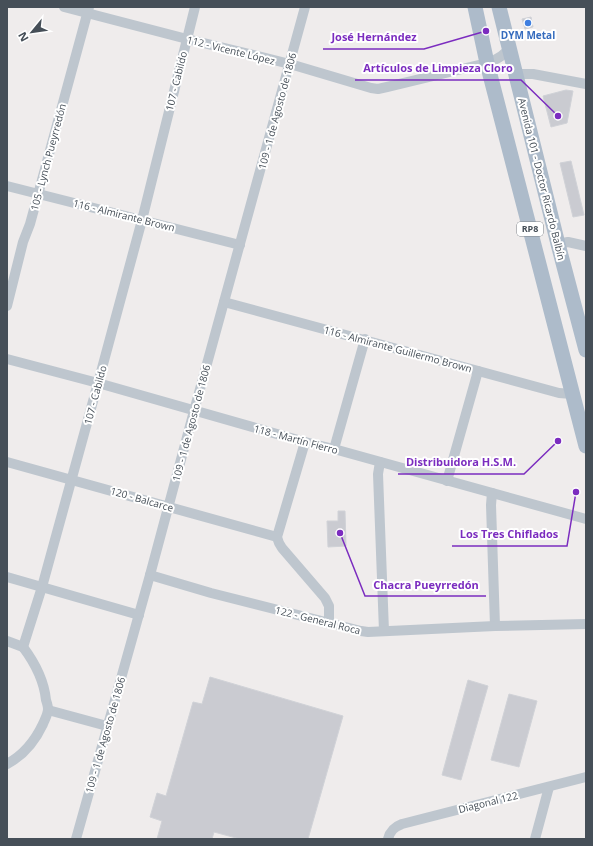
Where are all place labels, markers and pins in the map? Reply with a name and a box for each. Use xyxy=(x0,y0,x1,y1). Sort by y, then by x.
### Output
marker: DYM Metal xyxy=(523,18,533,28)
callout: José Hernández xyxy=(323,26,424,49)
place label: DYM Metal xyxy=(501,28,555,42)
callout: Artículos de Limpieza Cloro xyxy=(355,57,521,80)
callout: Distribuidora H.S.M. xyxy=(398,451,524,474)
callout: Los Tres Chiflados xyxy=(452,523,567,546)
callout: Chacra Pueyrredón xyxy=(365,573,486,596)

